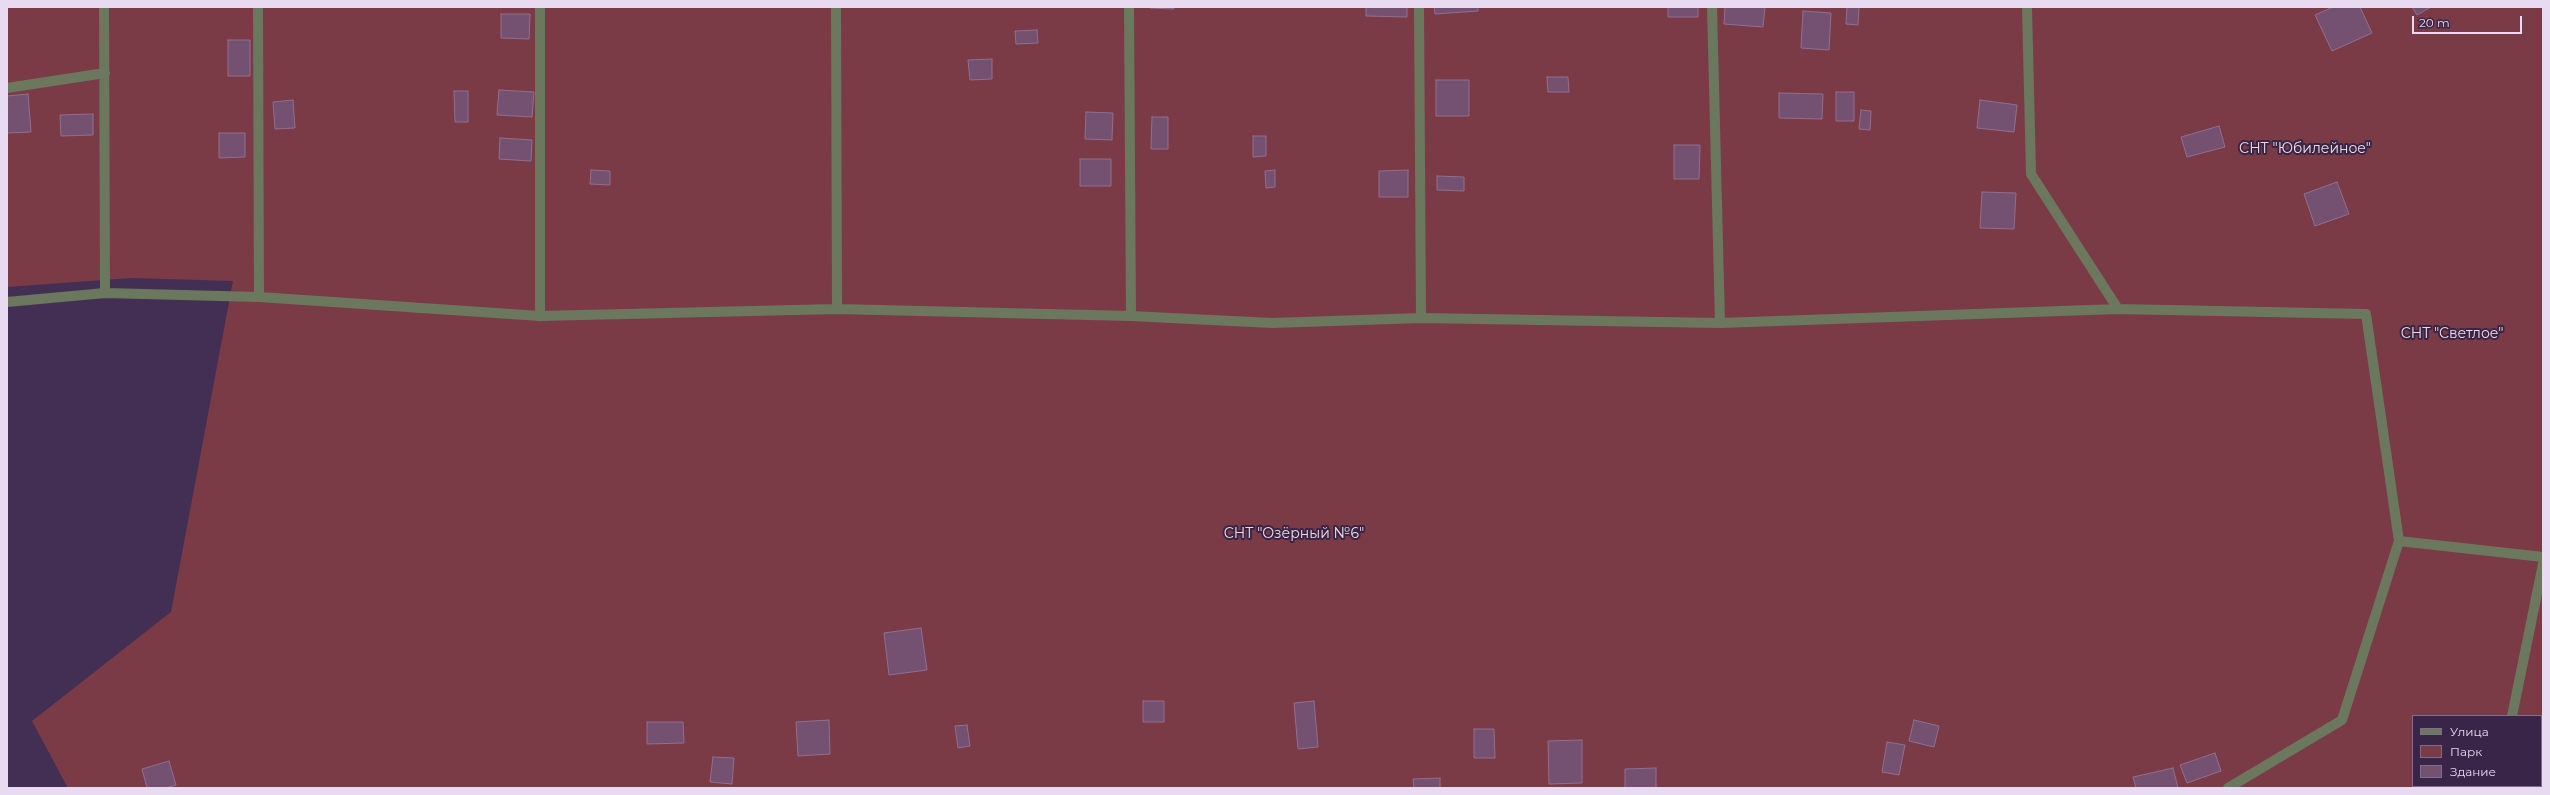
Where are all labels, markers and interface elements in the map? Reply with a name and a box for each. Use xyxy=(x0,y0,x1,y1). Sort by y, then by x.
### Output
scale bar xyxy=(2414,8,2524,34)
text: 20 m xyxy=(2419,15,2450,30)
park label: СНТ "Юбилейное" xyxy=(2239,141,2371,157)
park label: СНТ "Светлое" xyxy=(2401,326,2503,342)
park label: СНТ "Озёрный №6" xyxy=(1224,526,1364,542)
legend xyxy=(2412,715,2542,787)
text: Улица xyxy=(2450,724,2489,739)
text: Парк xyxy=(2450,744,2482,759)
text: Здание xyxy=(2450,764,2496,779)

